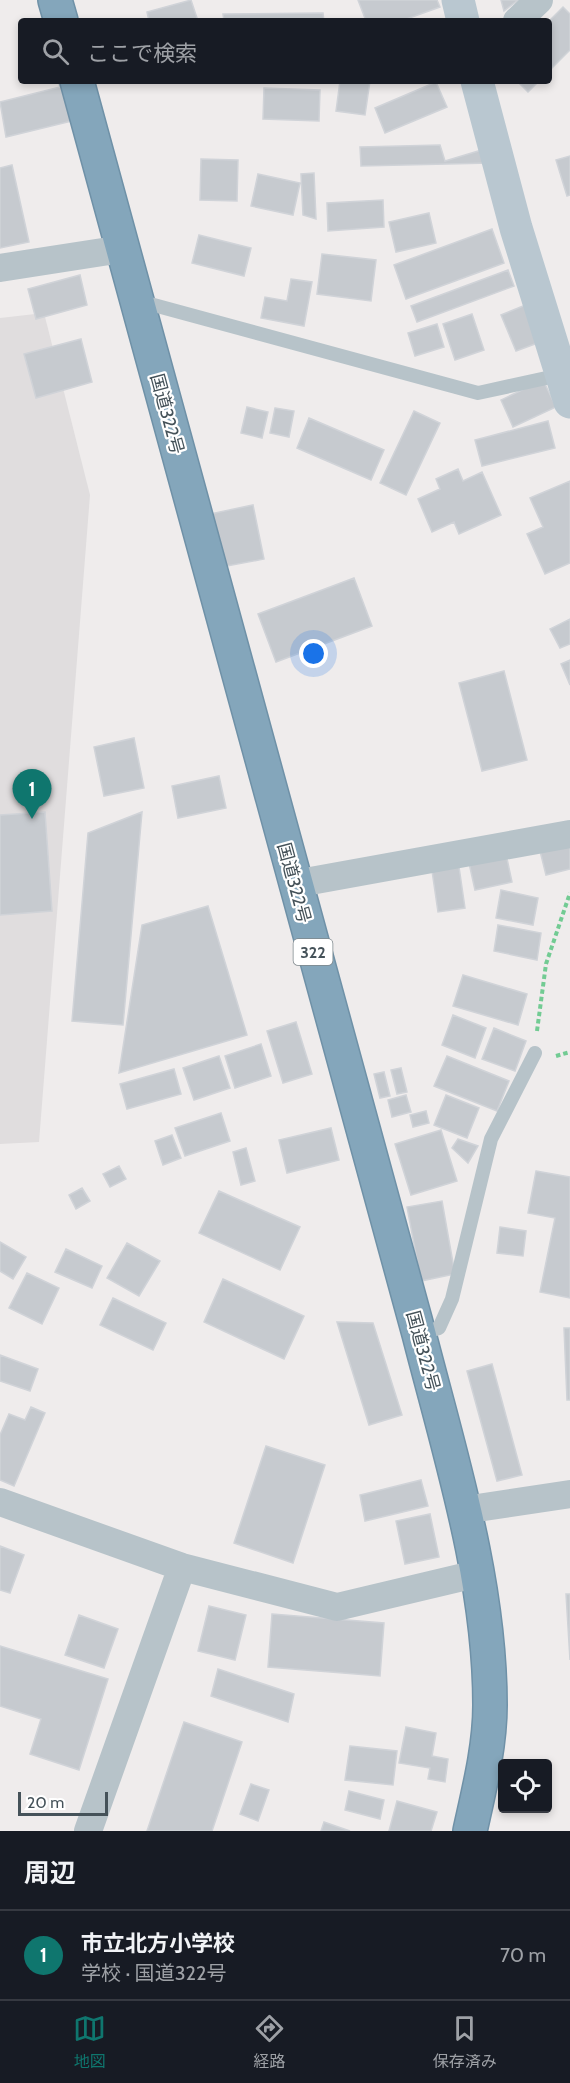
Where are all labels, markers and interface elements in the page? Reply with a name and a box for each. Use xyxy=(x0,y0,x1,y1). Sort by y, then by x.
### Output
search box xyxy=(18,18,552,84)
icon: search xyxy=(39,35,72,68)
text: ここで検索 xyxy=(87,40,197,67)
street label: 国道322号 xyxy=(146,371,188,457)
your location xyxy=(299,639,328,668)
pin: 1 xyxy=(12,770,51,819)
street label: 国道322号 xyxy=(273,840,315,926)
road number: 322 xyxy=(294,939,332,965)
street label: 国道322号 xyxy=(402,1308,444,1394)
map controls xyxy=(498,1759,552,1813)
button: locate xyxy=(498,1759,552,1813)
scale bar xyxy=(18,1789,108,1816)
text: 20 m xyxy=(27,1793,64,1812)
text: 周辺 xyxy=(24,1857,76,1889)
text: 市立北方小学校 xyxy=(81,1930,235,1957)
text: 1 xyxy=(40,1943,47,1967)
text: 70 m xyxy=(500,1943,546,1967)
text: 学校 · 国道322号 xyxy=(81,1961,227,1985)
tab: 地図 xyxy=(73,2012,106,2072)
tab: 経路 xyxy=(253,2012,286,2072)
tab: 保存済み xyxy=(433,2012,497,2072)

